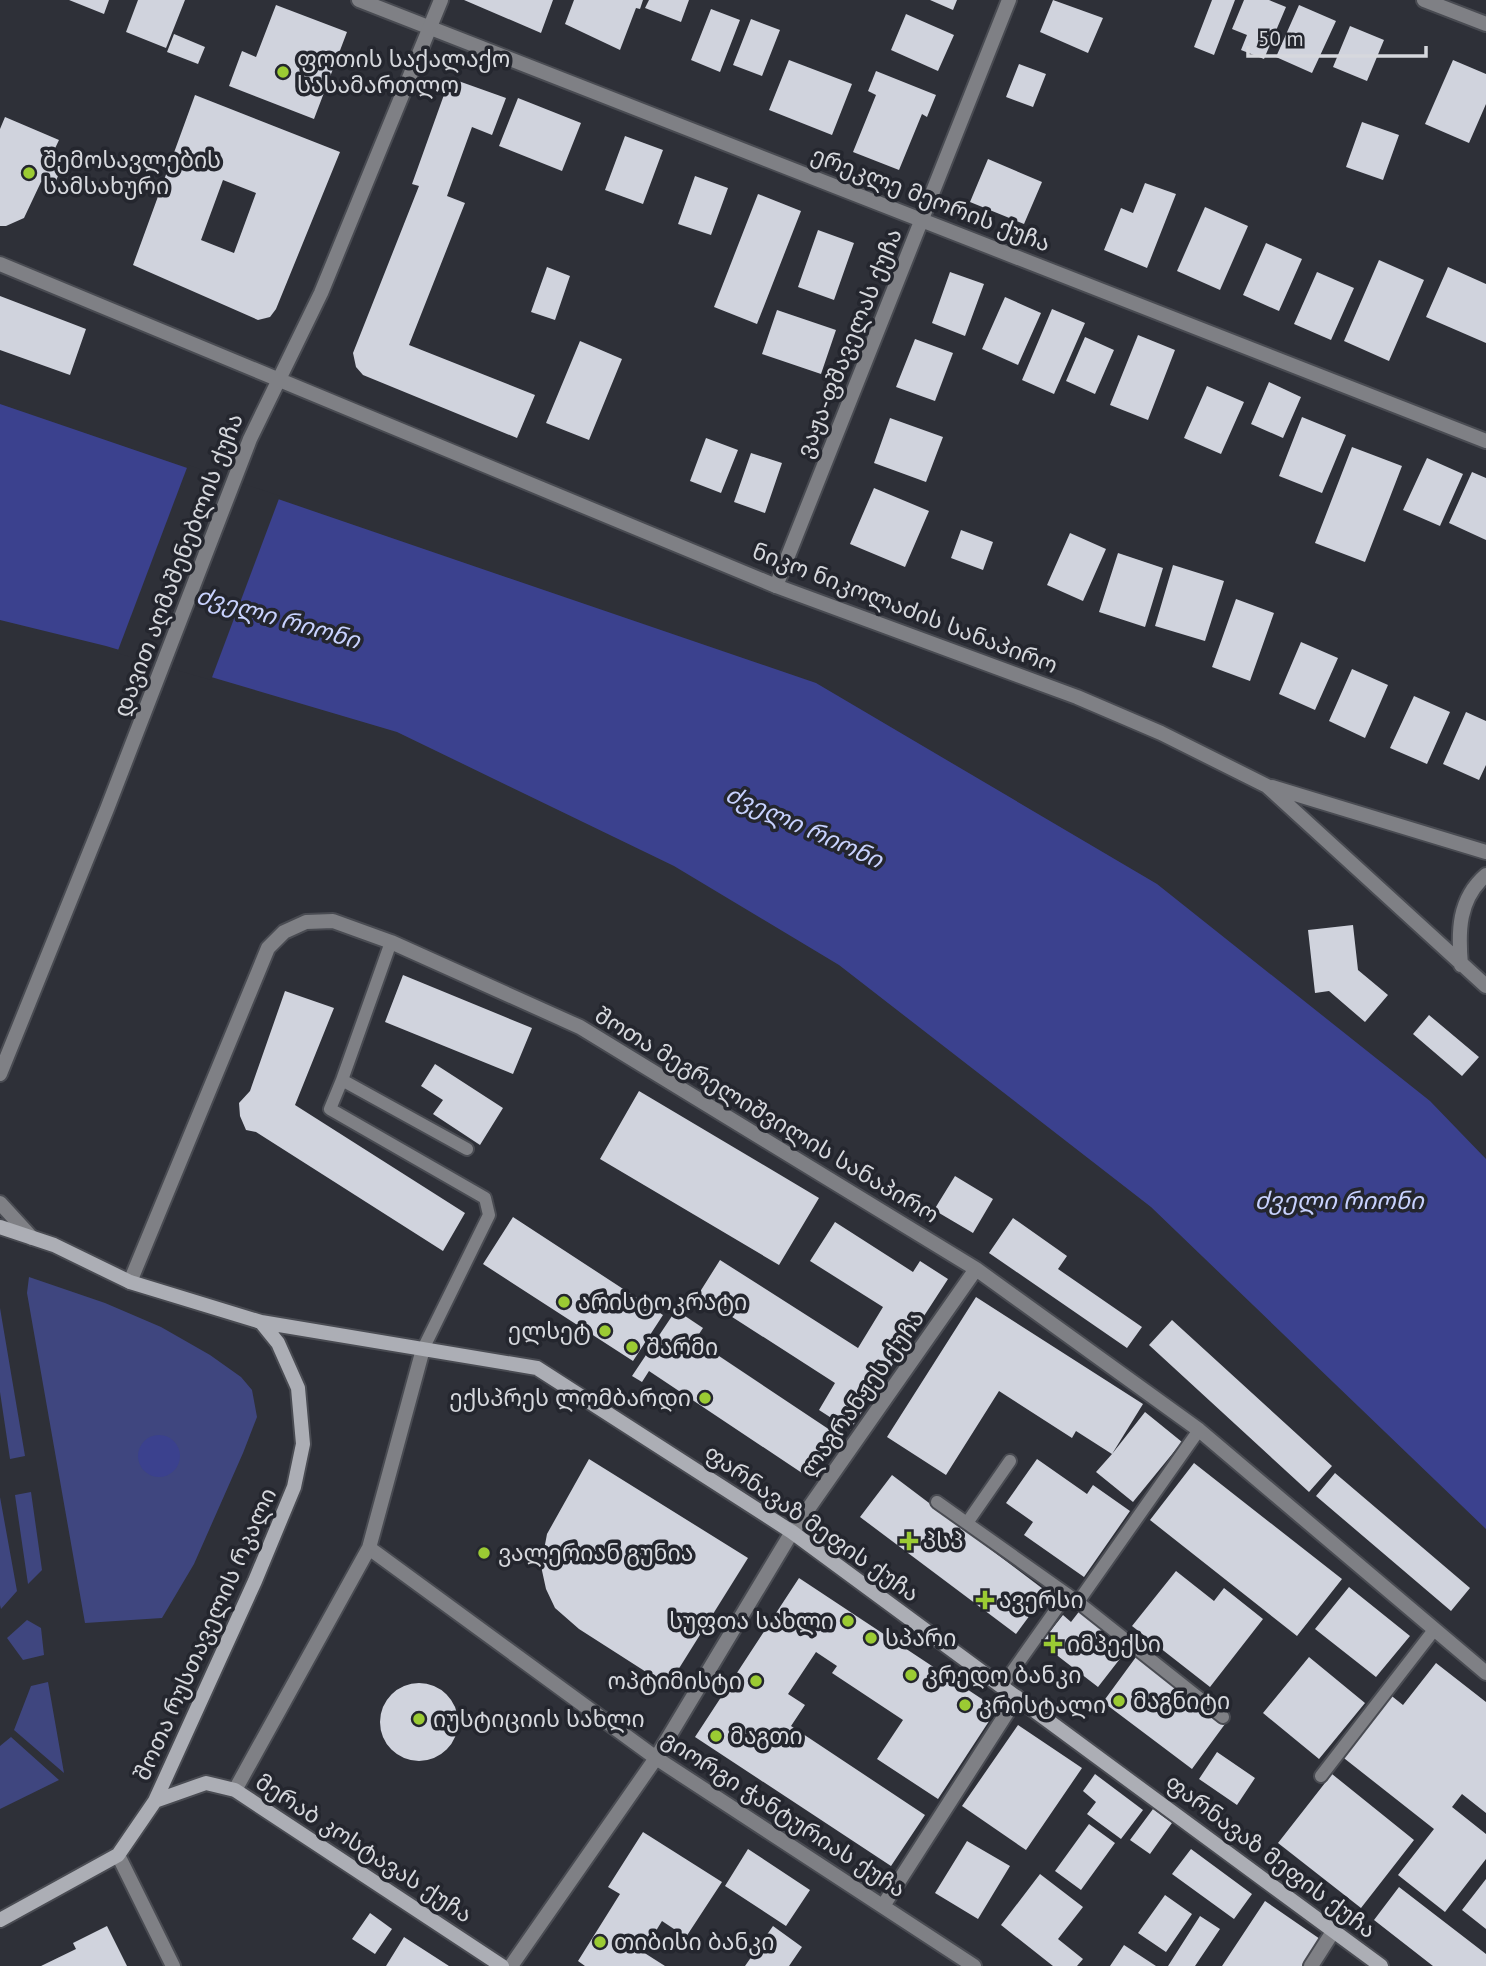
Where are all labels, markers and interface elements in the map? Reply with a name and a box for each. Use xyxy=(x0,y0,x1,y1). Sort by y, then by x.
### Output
scale bar xyxy=(1248,14,1426,58)
text: 50 m xyxy=(1258,25,1304,52)
place label: ფოთის საქალაქო სასამართლო xyxy=(297,44,510,99)
marker: ფოთის საქალაქო სასამართლო xyxy=(275,64,291,80)
street label: ერეკლე მეორის ქუჩა xyxy=(808,140,1055,258)
place label: შემოსავლების სამსახური xyxy=(43,145,221,200)
marker: შემოსავლების სამსახური xyxy=(21,165,37,181)
street label: ვაჟა-ფშაველას ქუჩა xyxy=(789,224,908,462)
street label: დავით აღმაშენებლის ქუჩა xyxy=(106,409,249,721)
street label: ნიკო ნიკოლაძის სანაპირო xyxy=(748,536,1062,679)
water label: ძველი რიონი xyxy=(193,579,365,656)
water label: ძველი რიონი xyxy=(721,778,889,876)
street label: შოთა მეგრელიშვილის სანაპირო xyxy=(590,1000,945,1229)
water label: ძველი რიონი xyxy=(1254,1185,1425,1216)
place label: არისტოკრატი xyxy=(578,1287,747,1316)
marker: არისტოკრატი xyxy=(556,1294,572,1310)
street label: ლაგრანჟეს ქუჩა xyxy=(793,1305,930,1483)
place label: ელსეტ xyxy=(508,1316,591,1345)
marker: ელსეტ xyxy=(597,1323,613,1339)
place label: შარმი xyxy=(646,1332,718,1361)
marker: შარმი xyxy=(624,1339,640,1355)
place label: ექსპრეს ლომბარდი xyxy=(449,1383,691,1412)
marker: ექსპრეს ლომბარდი xyxy=(697,1390,713,1406)
street label: ფარნავაზ მეფის ქუჩა xyxy=(699,1437,925,1608)
street label: შოთა რუსთაველის რკალი xyxy=(127,1483,282,1785)
place label: პსპ xyxy=(923,1526,963,1555)
marker: პსპ xyxy=(901,1533,917,1549)
place label: ვალერიან გუნია xyxy=(498,1538,693,1567)
marker: ვალერიან გუნია xyxy=(476,1545,492,1561)
place label: ავერსი xyxy=(999,1585,1084,1614)
marker: ავერსი xyxy=(977,1592,993,1608)
place label: სუფთა სახლი xyxy=(669,1606,834,1635)
marker: სუფთა სახლი xyxy=(840,1613,856,1629)
place label: სპარი xyxy=(885,1623,956,1652)
place label: იმპექსი xyxy=(1067,1629,1161,1658)
marker: სპარი xyxy=(863,1630,879,1646)
marker: იმპექსი xyxy=(1045,1636,1061,1652)
place label: კრედო ბანკი xyxy=(925,1660,1081,1689)
place label: ოპტიმისტი xyxy=(607,1666,742,1695)
marker: კრედო ბანკი xyxy=(903,1667,919,1683)
marker: ოპტიმისტი xyxy=(748,1673,764,1689)
place label: მაგნიტი xyxy=(1133,1686,1230,1715)
place label: კრისტალი xyxy=(979,1690,1106,1719)
marker: მაგნიტი xyxy=(1111,1693,1127,1709)
marker: კრისტალი xyxy=(957,1697,973,1713)
place label: იუსტიციის სახლი xyxy=(433,1704,645,1733)
marker: იუსტიციის სახლი xyxy=(411,1711,427,1727)
place label: მაგთი xyxy=(730,1721,803,1750)
street label: გიორგი ჭანტურიას ქუჩა xyxy=(657,1724,912,1903)
marker: მაგთი xyxy=(708,1728,724,1744)
street label: მერაბ კოსტავას ქუჩა xyxy=(250,1767,478,1929)
street label: ფარნავაზ მეფის ქუჩა xyxy=(1160,1767,1382,1944)
place label: თიბისი ბანკი xyxy=(614,1927,775,1956)
marker: თიბისი ბანკი xyxy=(592,1934,608,1950)

